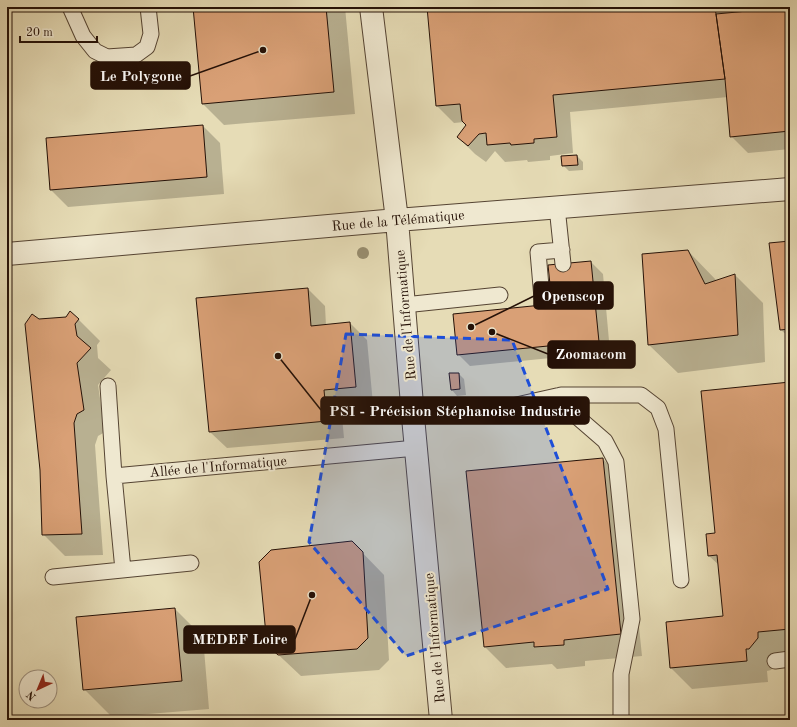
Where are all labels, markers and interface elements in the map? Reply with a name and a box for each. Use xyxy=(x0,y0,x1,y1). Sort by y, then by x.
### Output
scale bar xyxy=(20,18,97,44)
text: 20 m xyxy=(26,27,53,39)
callout: Le Polygone xyxy=(91,62,190,89)
text: Le Polygone xyxy=(100,70,182,85)
street label: Rue de la Télématique xyxy=(331,208,465,234)
street label: Rue de l'Informatique xyxy=(393,249,419,381)
callout: Openscop xyxy=(534,282,613,309)
text: Openscop xyxy=(541,290,605,305)
callout: Zoomacom xyxy=(548,341,635,368)
text: Zoomacom xyxy=(555,348,627,363)
callout: PSI - Précision Stéphanoise Industrie xyxy=(321,397,589,424)
text: PSI - Précision Stéphanoise Industrie xyxy=(329,405,581,420)
street label: Allée de l'Informatique xyxy=(149,454,287,480)
street label: Rue de l'Informatique xyxy=(422,572,448,704)
callout: MEDEF Loire xyxy=(184,626,295,653)
text: MEDEF Loire xyxy=(192,633,288,648)
north arrow xyxy=(18,669,58,709)
text: N xyxy=(25,688,39,702)

